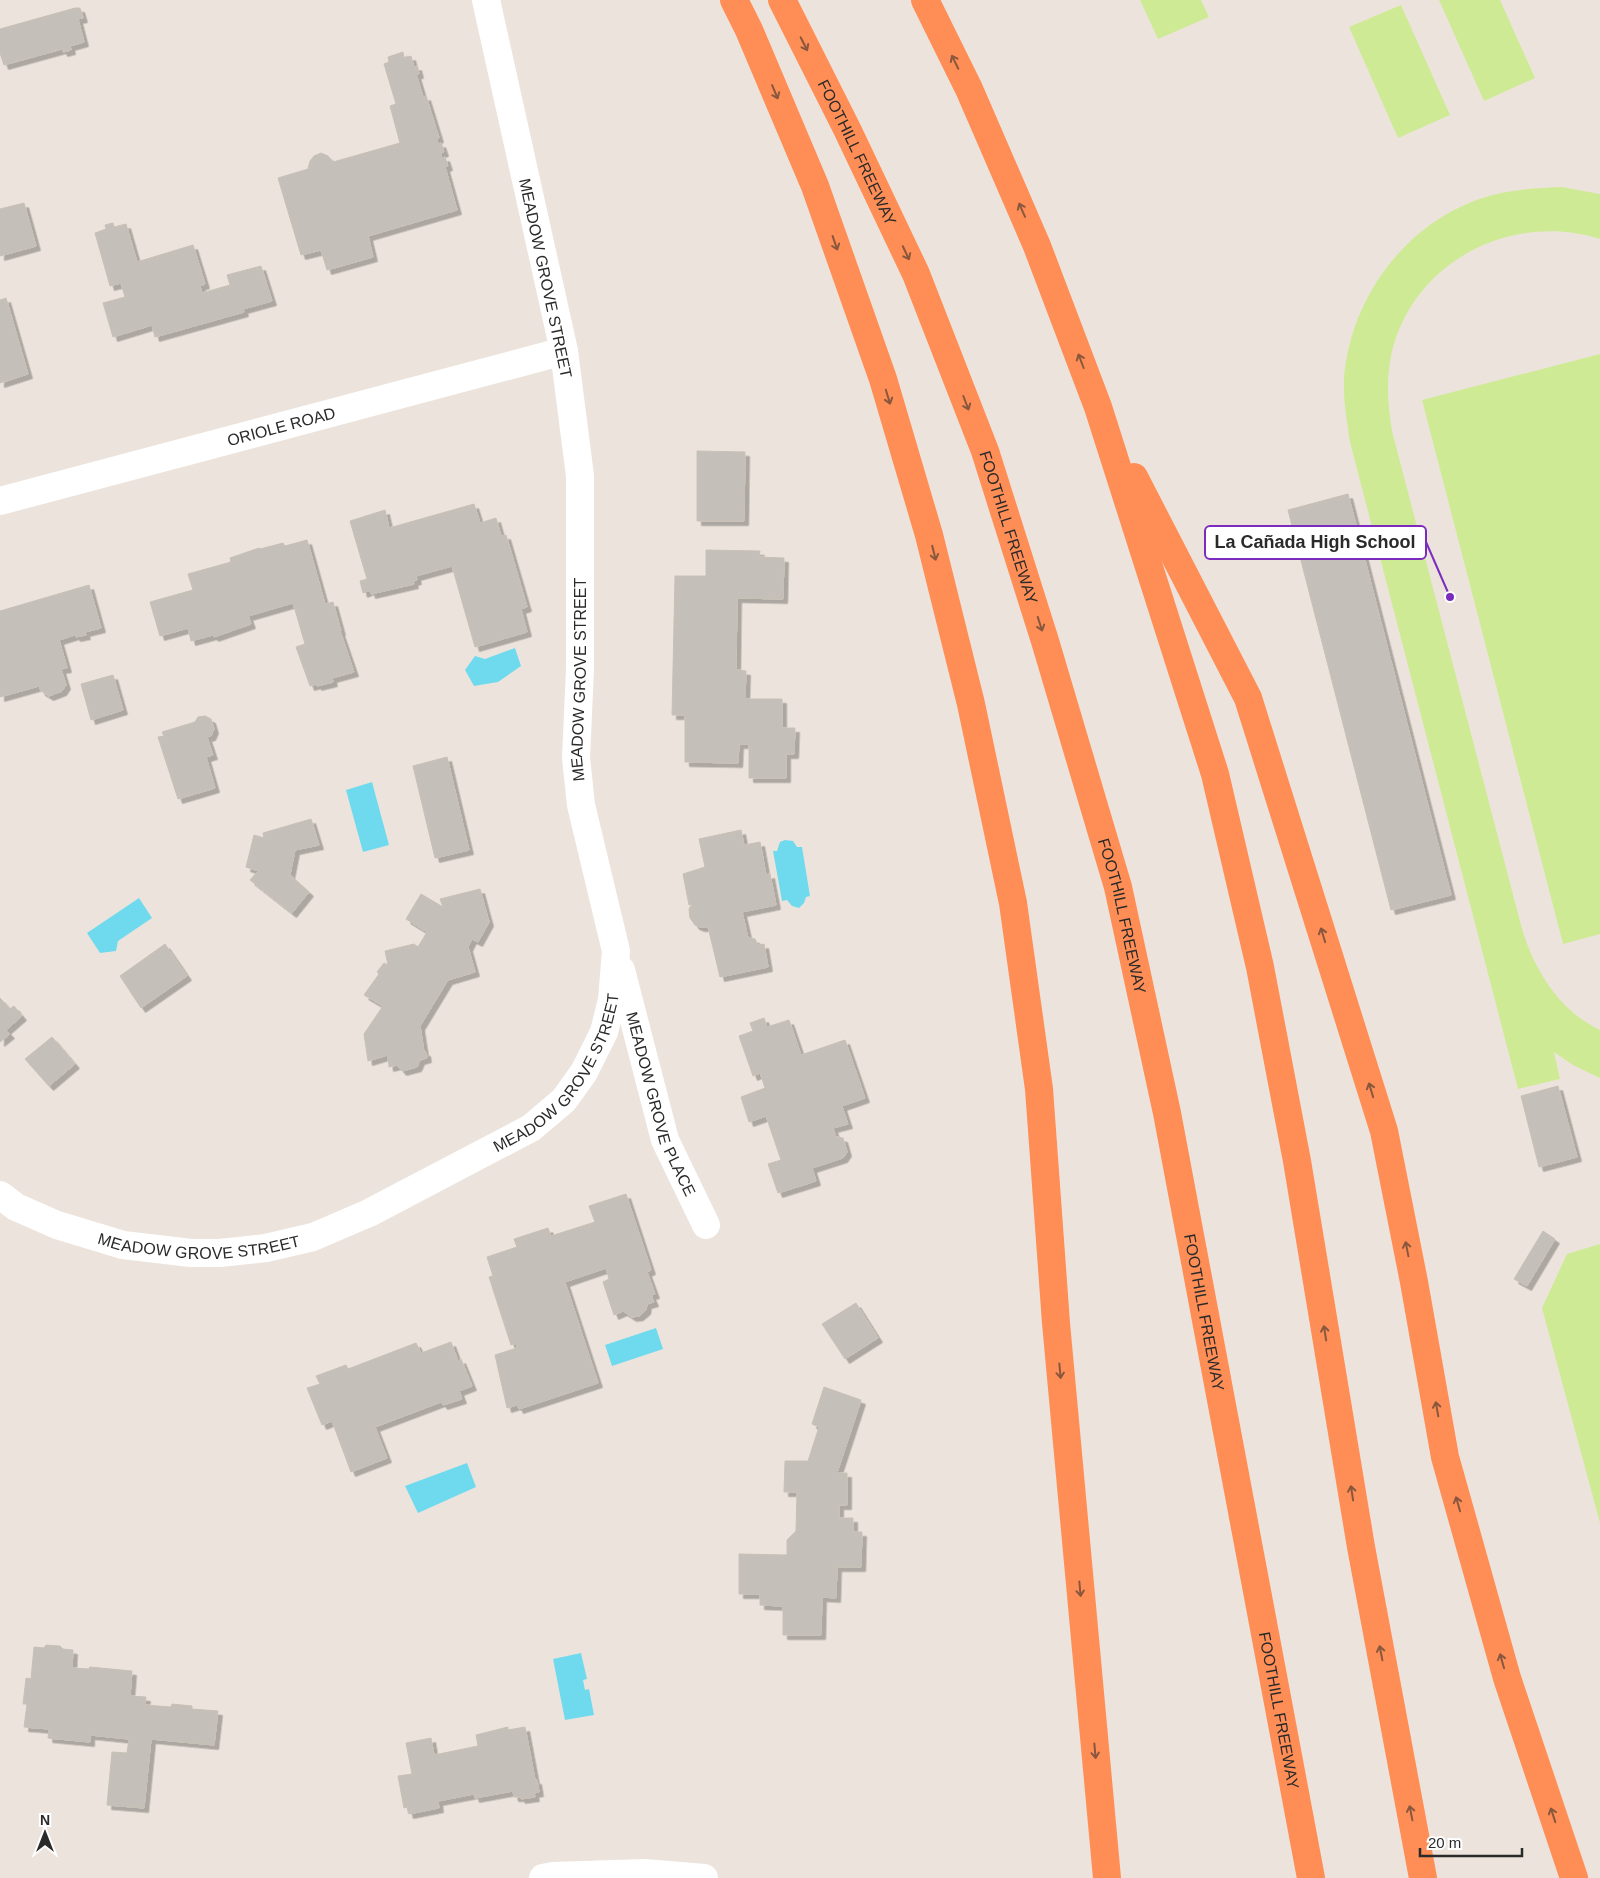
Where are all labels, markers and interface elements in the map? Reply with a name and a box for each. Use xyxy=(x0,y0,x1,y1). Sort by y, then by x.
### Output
one-way arrow xyxy=(799,36,809,51)
one-way arrow xyxy=(950,55,960,70)
street label: FOOTHILL FREEWAY xyxy=(815,77,900,228)
one-way arrow xyxy=(771,84,781,99)
street label: MEADOW GROVE STREET xyxy=(516,177,575,380)
one-way arrow xyxy=(1016,203,1026,218)
one-way arrow xyxy=(831,235,840,251)
one-way arrow xyxy=(901,245,911,260)
one-way arrow xyxy=(1076,354,1085,370)
one-way arrow xyxy=(884,389,894,405)
one-way arrow xyxy=(962,395,971,411)
street label: ORIOLE ROAD xyxy=(225,404,337,449)
street label: FOOTHILL FREEWAY xyxy=(976,449,1041,606)
callout: La Cañada High School xyxy=(1205,526,1426,559)
text: La Cañada High School xyxy=(1214,532,1416,552)
one-way arrow xyxy=(929,545,939,561)
street label: MEADOW GROVE STREET xyxy=(568,578,589,782)
one-way arrow xyxy=(1035,616,1045,632)
street label: FOOTHILL FREEWAY xyxy=(1095,836,1149,996)
one-way arrow xyxy=(1317,928,1327,944)
street label: MEADOW GROVE STREET xyxy=(491,992,622,1155)
street label: MEADOW GROVE PLACE xyxy=(623,1010,699,1199)
one-way arrow xyxy=(1366,1083,1376,1099)
street label: MEADOW GROVE STREET xyxy=(96,1230,302,1262)
street label: FOOTHILL FREEWAY xyxy=(1181,1233,1227,1393)
one-way arrow xyxy=(1402,1241,1412,1257)
one-way arrow xyxy=(1320,1325,1330,1341)
one-way arrow xyxy=(1056,1363,1065,1379)
one-way arrow xyxy=(1431,1401,1441,1417)
one-way arrow xyxy=(1347,1486,1357,1502)
one-way arrow xyxy=(1453,1497,1463,1513)
one-way arrow xyxy=(1075,1581,1085,1597)
street label: FOOTHILL FREEWAY xyxy=(1256,1631,1302,1791)
one-way arrow xyxy=(1376,1646,1385,1662)
one-way arrow xyxy=(1497,1653,1506,1669)
one-way arrow xyxy=(1091,1743,1100,1759)
one-way arrow xyxy=(1405,1805,1415,1821)
one-way arrow xyxy=(1547,1807,1557,1823)
north arrow xyxy=(20,1808,70,1858)
text: N xyxy=(40,1812,50,1828)
scale bar xyxy=(1420,1826,1522,1858)
text: 20 m xyxy=(1428,1834,1461,1851)

